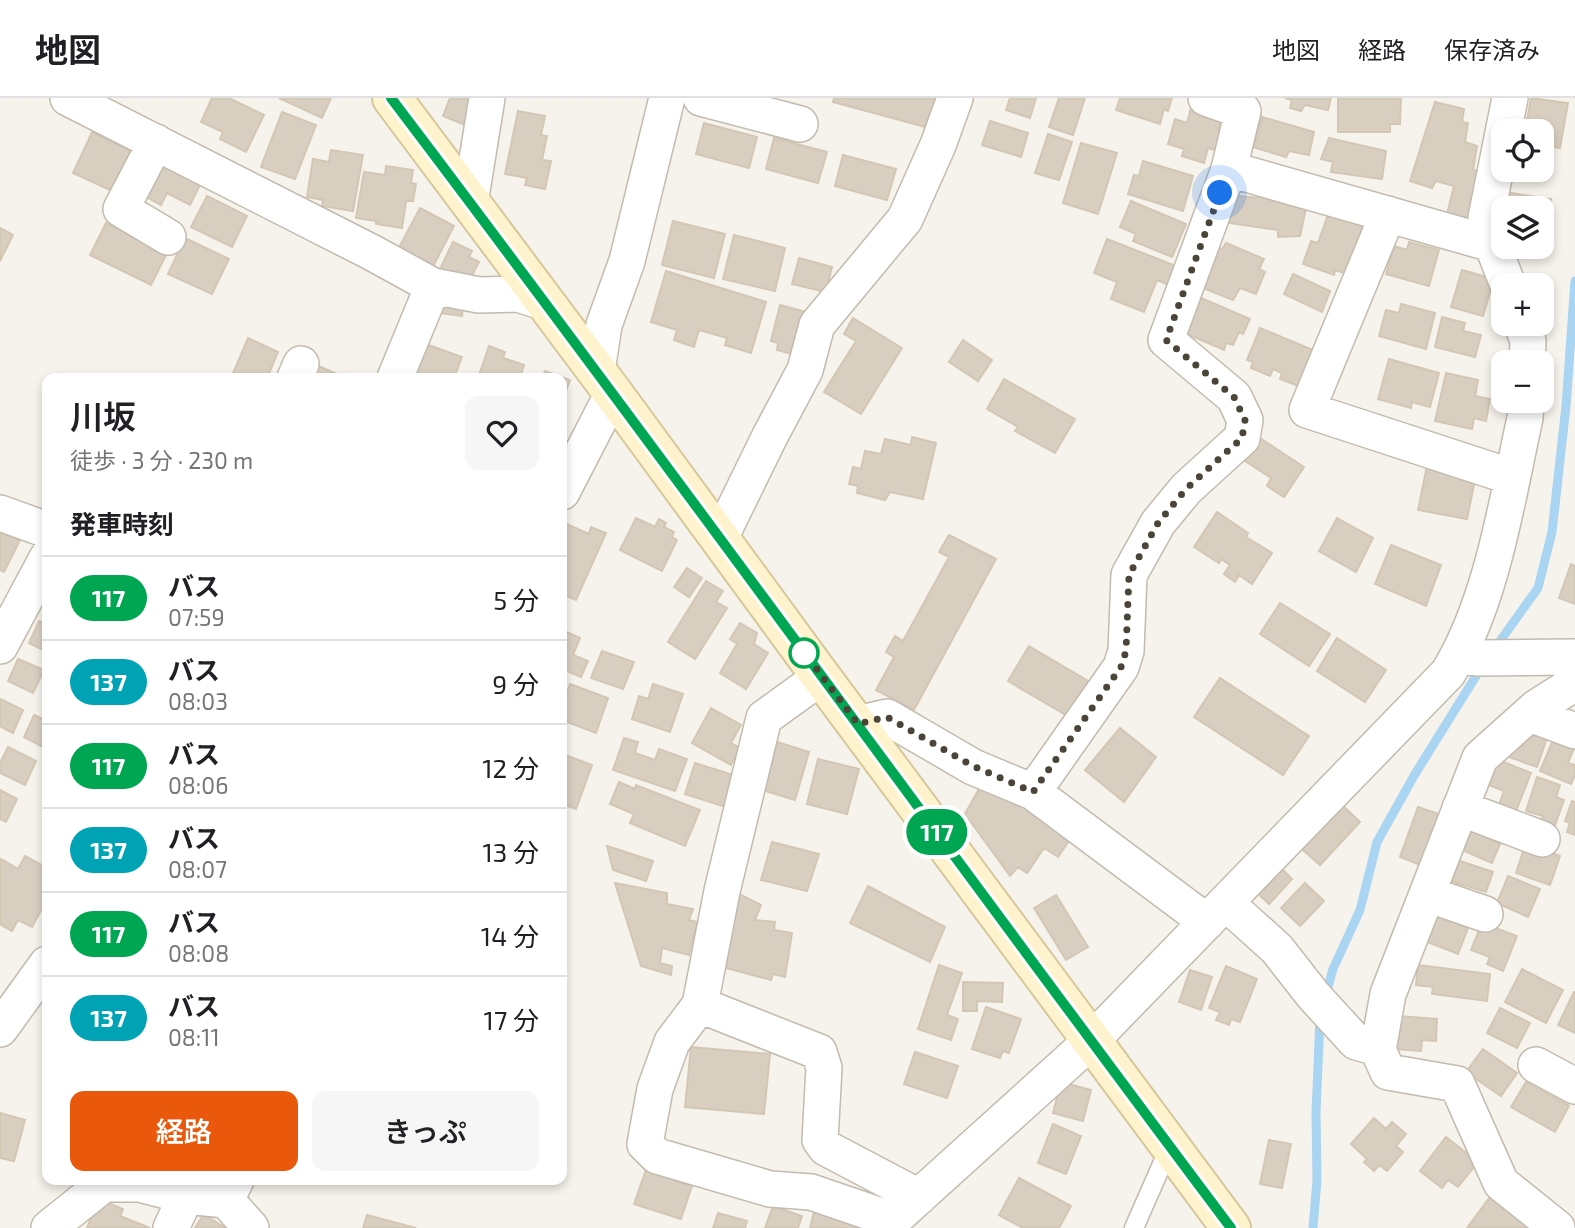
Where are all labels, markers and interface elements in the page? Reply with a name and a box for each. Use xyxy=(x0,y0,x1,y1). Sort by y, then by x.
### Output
text: 地図 xyxy=(35,29,101,69)
text: 地図 xyxy=(1272,35,1320,64)
text: 経路 xyxy=(1358,35,1406,64)
text: 保存済み xyxy=(1444,35,1540,64)
map controls xyxy=(1491,119,1554,413)
button: locate xyxy=(1491,119,1554,182)
your location xyxy=(1202,175,1237,210)
button: layers xyxy=(1491,196,1554,259)
button: + xyxy=(1491,273,1554,336)
button: − xyxy=(1491,350,1554,413)
text: 川坂 xyxy=(70,396,136,436)
button: heart xyxy=(465,396,539,470)
text: 徒歩 · 3 分 · 230 m xyxy=(70,446,253,474)
text: 発車時刻 xyxy=(70,508,174,539)
text: バス xyxy=(168,570,220,601)
text: 117 xyxy=(92,583,125,612)
text: 5 分 xyxy=(493,584,539,615)
text: 07:59 xyxy=(168,603,225,631)
unlabelled marker xyxy=(789,638,819,668)
text: バス xyxy=(168,654,220,685)
text: 137 xyxy=(90,667,127,696)
text: 9 分 xyxy=(492,668,539,699)
text: 08:03 xyxy=(168,687,228,715)
text: バス xyxy=(168,738,220,769)
text: 117 xyxy=(92,751,125,780)
text: 12 分 xyxy=(482,752,539,783)
text: 08:06 xyxy=(168,771,228,799)
line badge: 117 xyxy=(897,809,977,855)
text: 117 xyxy=(920,817,954,846)
text: バス xyxy=(168,822,220,853)
text: 137 xyxy=(90,835,127,864)
text: 13 分 xyxy=(482,836,539,867)
text: 08:07 xyxy=(168,855,227,883)
text: バス xyxy=(168,906,220,937)
text: 117 xyxy=(92,919,125,948)
text: 14 分 xyxy=(481,920,539,951)
text: 08:08 xyxy=(168,939,229,967)
text: バス xyxy=(168,990,220,1021)
text: 137 xyxy=(90,1003,127,1032)
text: 17 分 xyxy=(484,1004,539,1035)
text: 08:11 xyxy=(168,1023,220,1051)
button: 経路 xyxy=(70,1091,298,1171)
button: きっぷ xyxy=(312,1091,539,1171)

